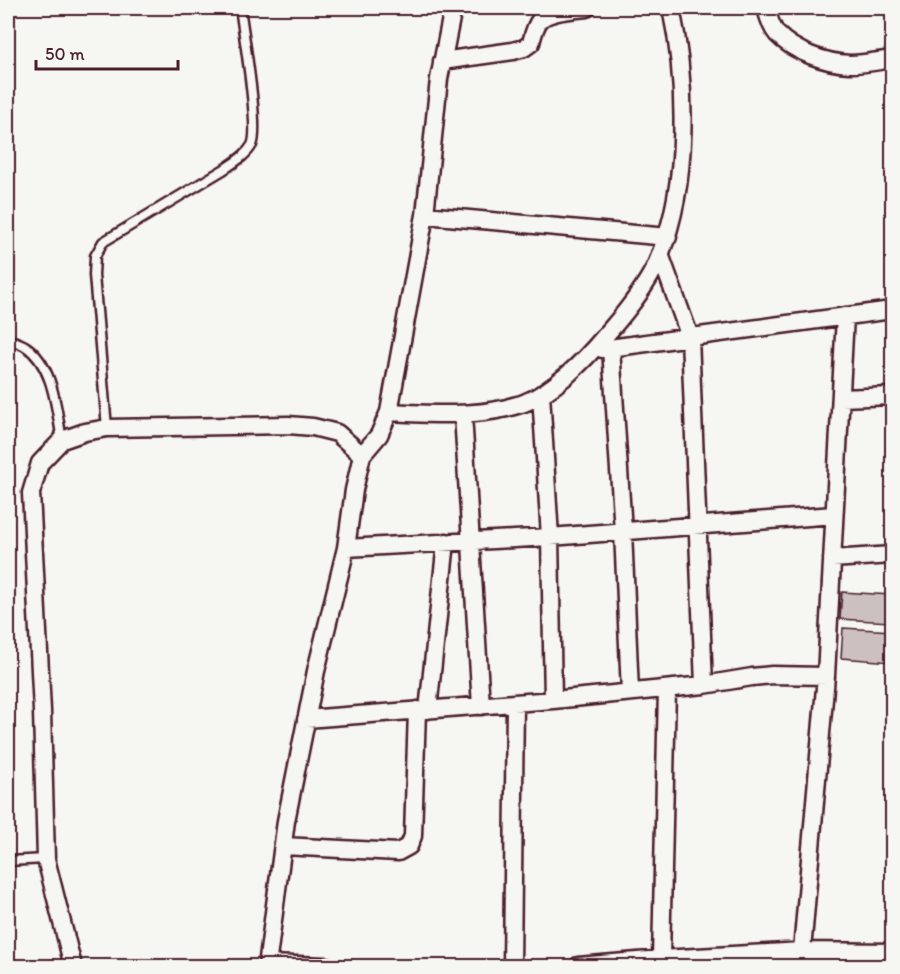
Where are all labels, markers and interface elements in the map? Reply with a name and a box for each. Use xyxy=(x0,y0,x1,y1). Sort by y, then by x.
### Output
scale bar xyxy=(36,33,178,71)
text: 50 m xyxy=(45,43,85,65)

